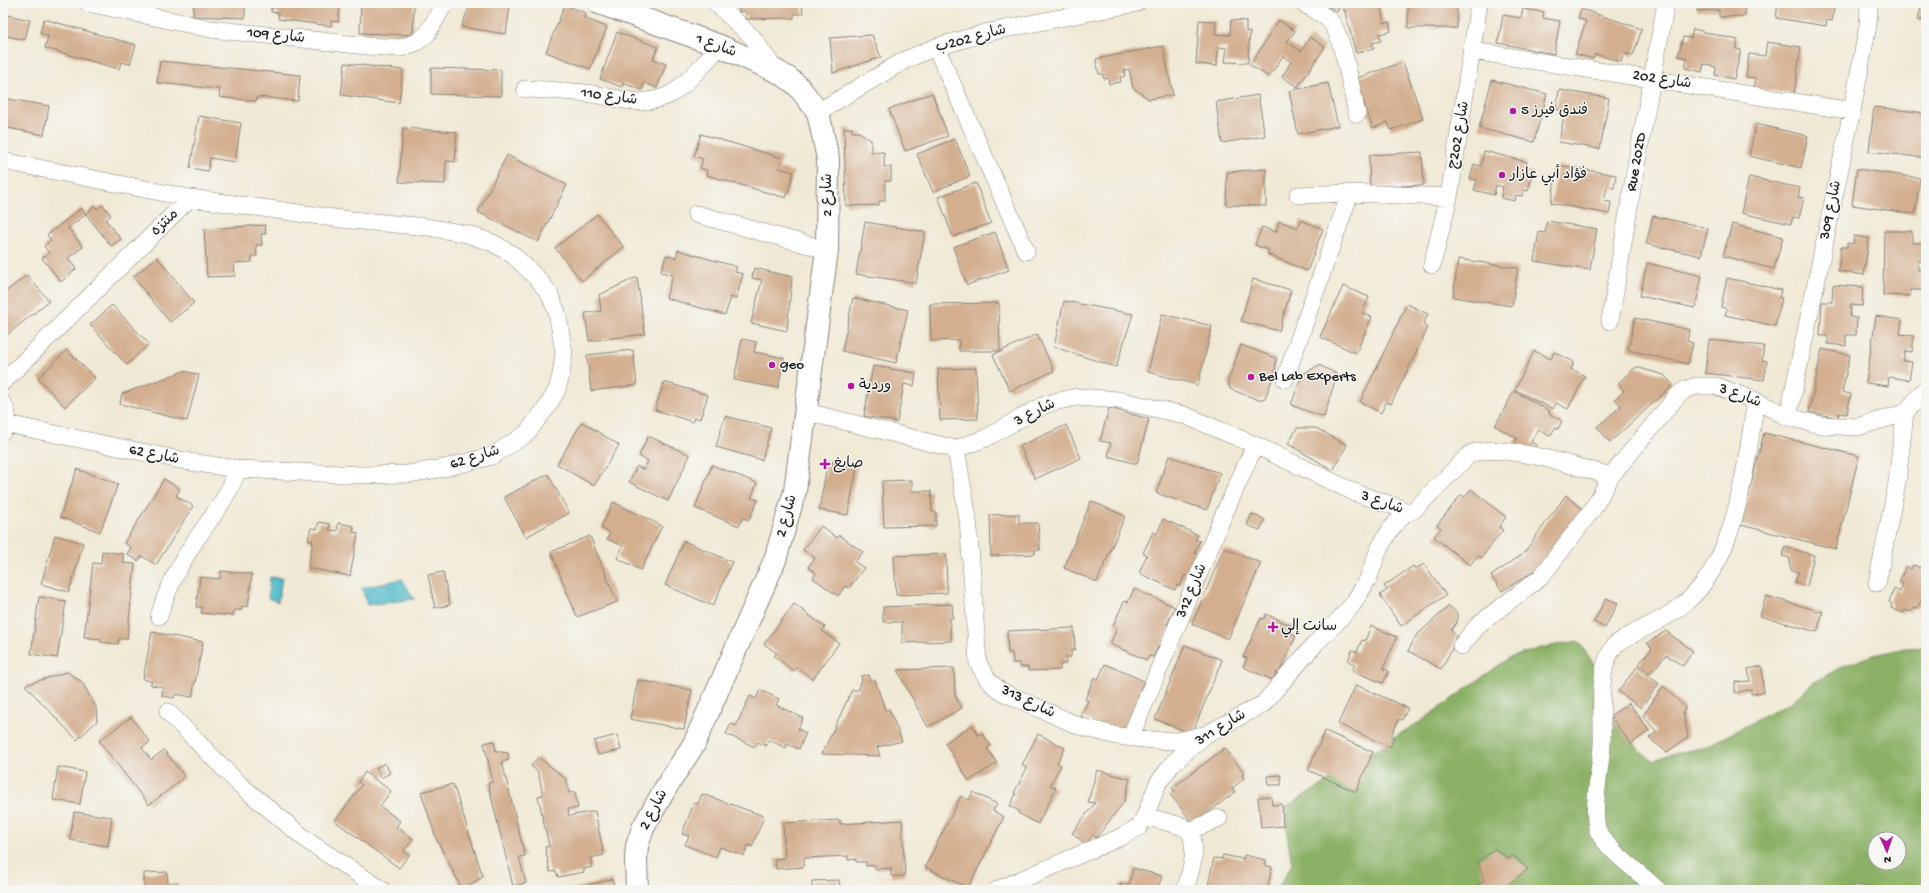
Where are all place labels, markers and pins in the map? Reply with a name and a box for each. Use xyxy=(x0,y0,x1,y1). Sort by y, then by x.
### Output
place label: فندق فيرز 5 xyxy=(1521,102,1588,120)
marker: فندق فيرز 5 xyxy=(1508,106,1518,116)
place label: فؤاد أبي عازار xyxy=(1509,164,1587,186)
marker: فؤاد أبي عازار xyxy=(1497,170,1507,180)
place label: geo xyxy=(780,356,804,374)
marker: geo xyxy=(767,360,777,370)
place label: Bel Lab Experts xyxy=(1258,368,1356,386)
marker: Bel Lab Experts xyxy=(1246,372,1256,382)
place label: وردية xyxy=(859,377,891,395)
marker: وردية xyxy=(846,381,856,391)
place label: صايغ xyxy=(833,455,863,473)
marker: صايغ xyxy=(820,459,830,469)
place label: سانت إلي xyxy=(1281,618,1337,638)
marker: سانت إلي xyxy=(1268,622,1278,632)

